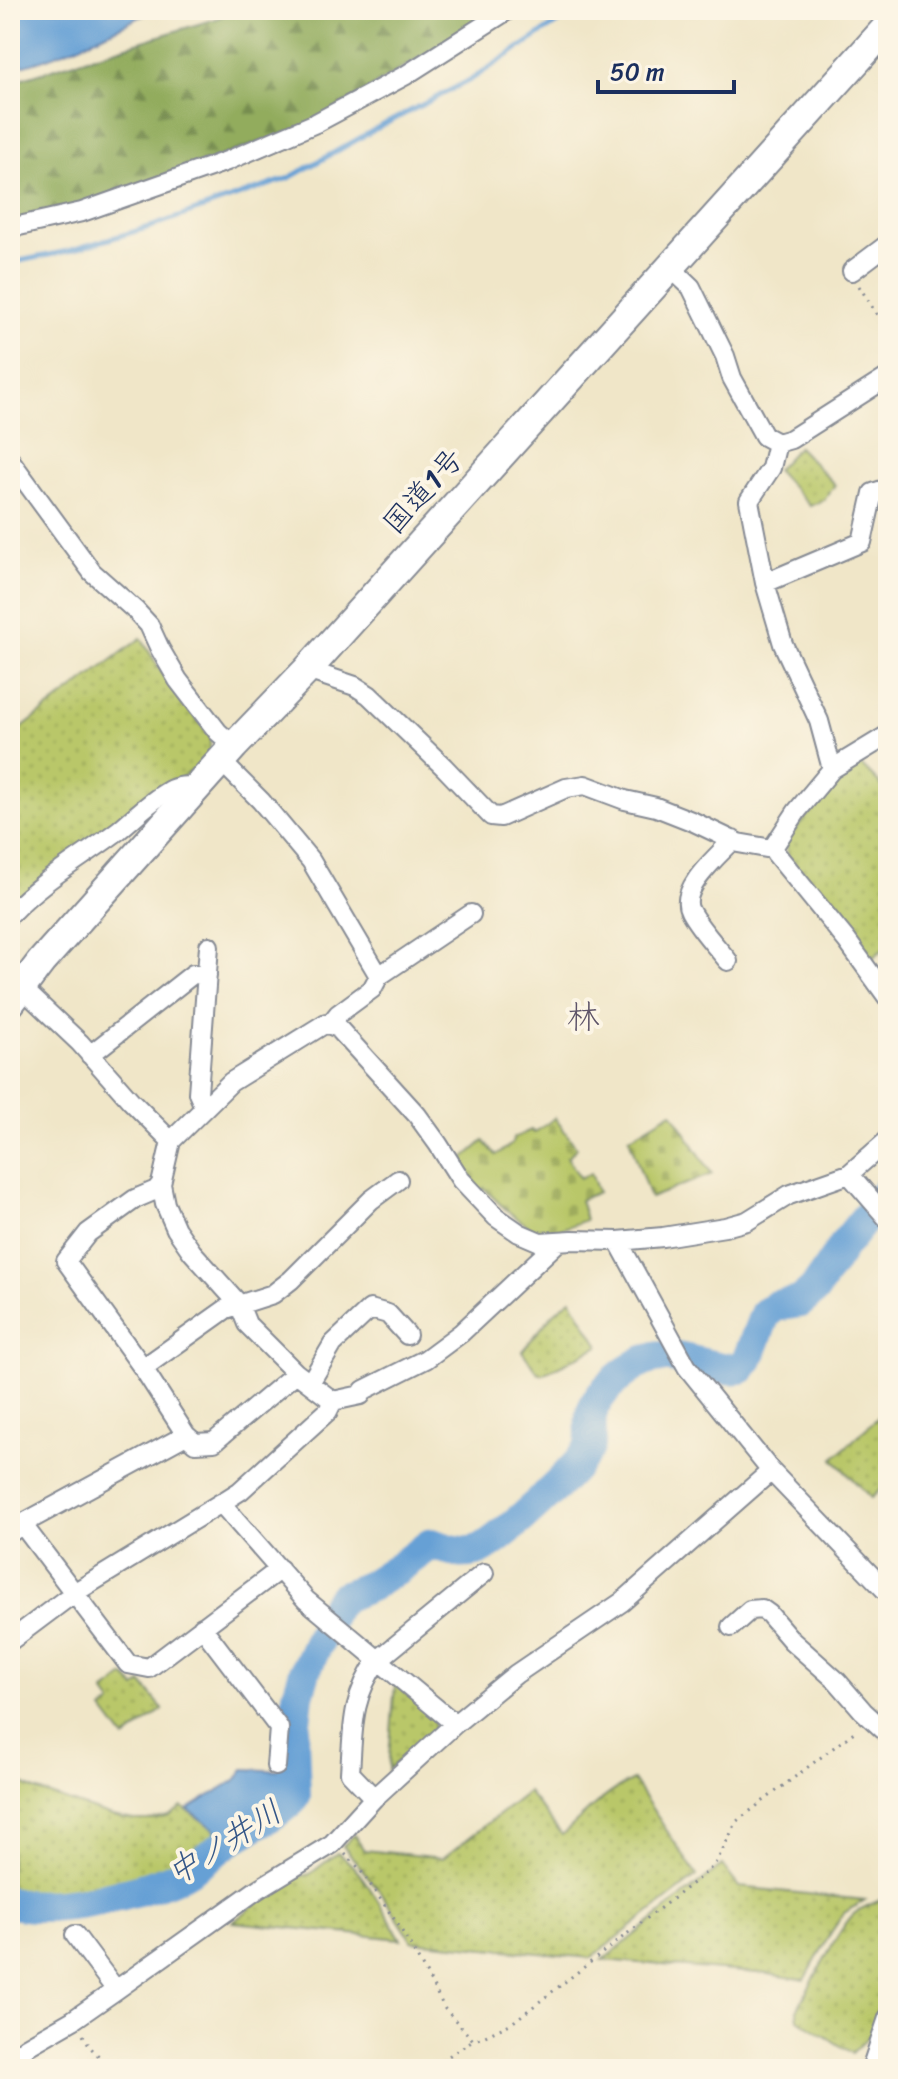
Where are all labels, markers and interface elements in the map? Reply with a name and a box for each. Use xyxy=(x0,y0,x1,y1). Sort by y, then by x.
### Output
scale bar xyxy=(598,44,734,94)
text: 50 m xyxy=(610,51,665,93)
street label: 国道1号 xyxy=(369,435,477,547)
district label: 林 xyxy=(566,987,600,1047)
water label: 中ノ井川 xyxy=(155,1784,294,1901)

